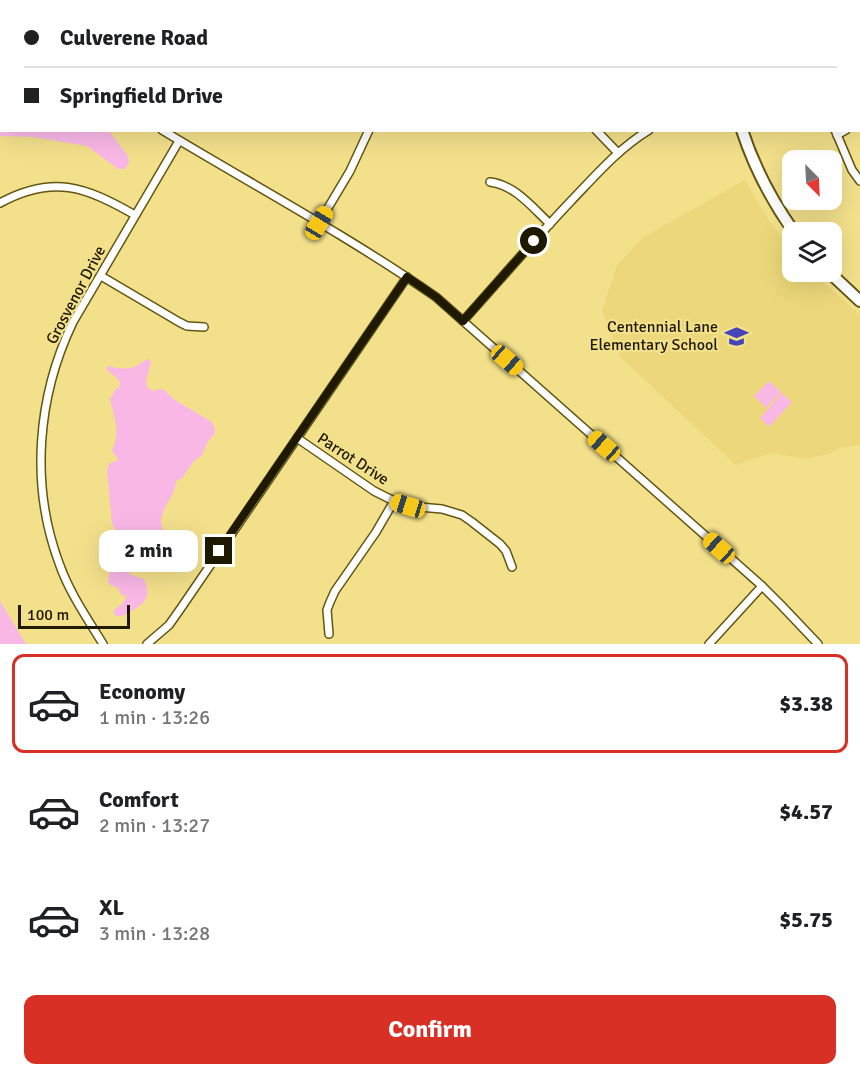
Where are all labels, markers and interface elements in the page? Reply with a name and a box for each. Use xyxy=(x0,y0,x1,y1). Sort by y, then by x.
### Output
text: Culverene Road xyxy=(60,24,208,51)
text: Springfield Drive xyxy=(60,82,223,109)
north arrow xyxy=(782,150,842,210)
map controls xyxy=(782,150,842,282)
car xyxy=(302,203,336,243)
button: layers xyxy=(782,222,842,282)
route start xyxy=(520,227,547,254)
street label: Grosvenor Drive xyxy=(42,242,110,348)
place label: Centennial Lane Elementary School xyxy=(589,317,718,355)
school or university icon: Centennial Lane Elementary School xyxy=(723,323,749,349)
car xyxy=(488,341,526,379)
car xyxy=(585,427,623,465)
street label: Parrot Drive xyxy=(313,428,393,490)
car xyxy=(388,492,428,520)
car xyxy=(700,529,738,567)
callout: 2 min xyxy=(99,530,198,572)
route end xyxy=(205,537,232,564)
text: 2 min xyxy=(124,538,173,563)
scale bar xyxy=(18,602,130,630)
text: 100 m xyxy=(27,605,69,625)
icon: car xyxy=(27,677,81,731)
text: Economy xyxy=(99,678,185,705)
text: $3.38 xyxy=(779,690,833,717)
text: 1 min · 13:26 xyxy=(99,705,210,730)
icon: car xyxy=(27,785,81,839)
text: Comfort xyxy=(99,786,179,813)
text: $4.57 xyxy=(779,798,833,825)
text: 2 min · 13:27 xyxy=(99,813,210,838)
icon: car xyxy=(27,893,81,947)
text: XL xyxy=(99,894,124,921)
text: $5.75 xyxy=(779,906,833,933)
text: 3 min · 13:28 xyxy=(99,921,210,946)
button: Confirm xyxy=(24,995,836,1064)

